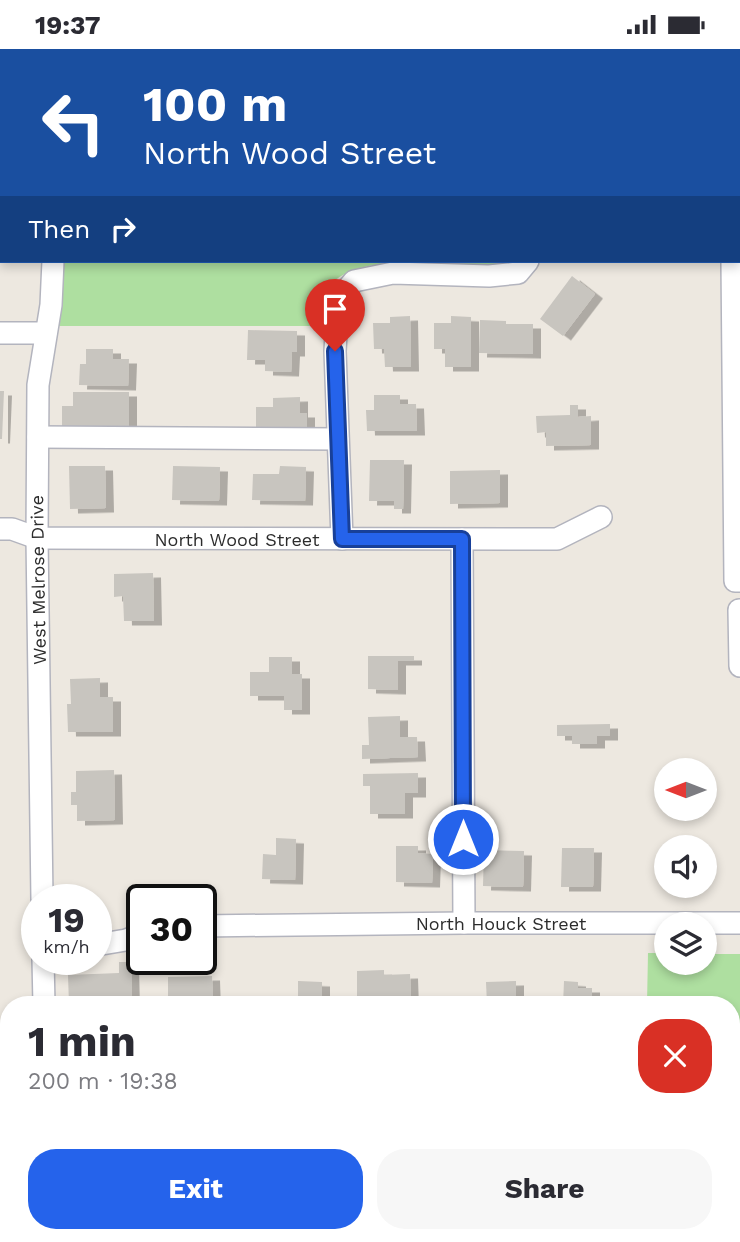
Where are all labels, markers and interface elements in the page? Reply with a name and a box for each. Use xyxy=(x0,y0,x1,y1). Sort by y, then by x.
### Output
text: 19:37 xyxy=(35,10,101,40)
text: 100 m xyxy=(143,75,287,133)
icon: left xyxy=(28,77,119,168)
text: North Wood Street xyxy=(143,134,436,172)
icon: right xyxy=(104,210,142,248)
text: Then xyxy=(28,214,90,244)
pin xyxy=(305,279,365,351)
icon: arrive xyxy=(316,290,354,328)
street label: West Melrose Drive xyxy=(26,495,50,665)
street label: North Wood Street xyxy=(155,529,320,550)
north arrow xyxy=(654,758,718,821)
map controls xyxy=(654,758,717,975)
position arrow xyxy=(426,802,500,876)
button: sound xyxy=(654,835,717,898)
speed limit sign: 30 xyxy=(126,884,217,975)
text: 19 xyxy=(48,899,85,941)
button: layers xyxy=(654,912,717,975)
street label: North Houck Street xyxy=(416,913,587,934)
text: km/h xyxy=(43,936,90,957)
text: 1 min xyxy=(28,1017,136,1066)
button: close xyxy=(638,1019,712,1093)
text: 200 m · 19:38 xyxy=(28,1068,178,1095)
button: Exit xyxy=(28,1149,363,1229)
button: Share xyxy=(377,1149,712,1229)

